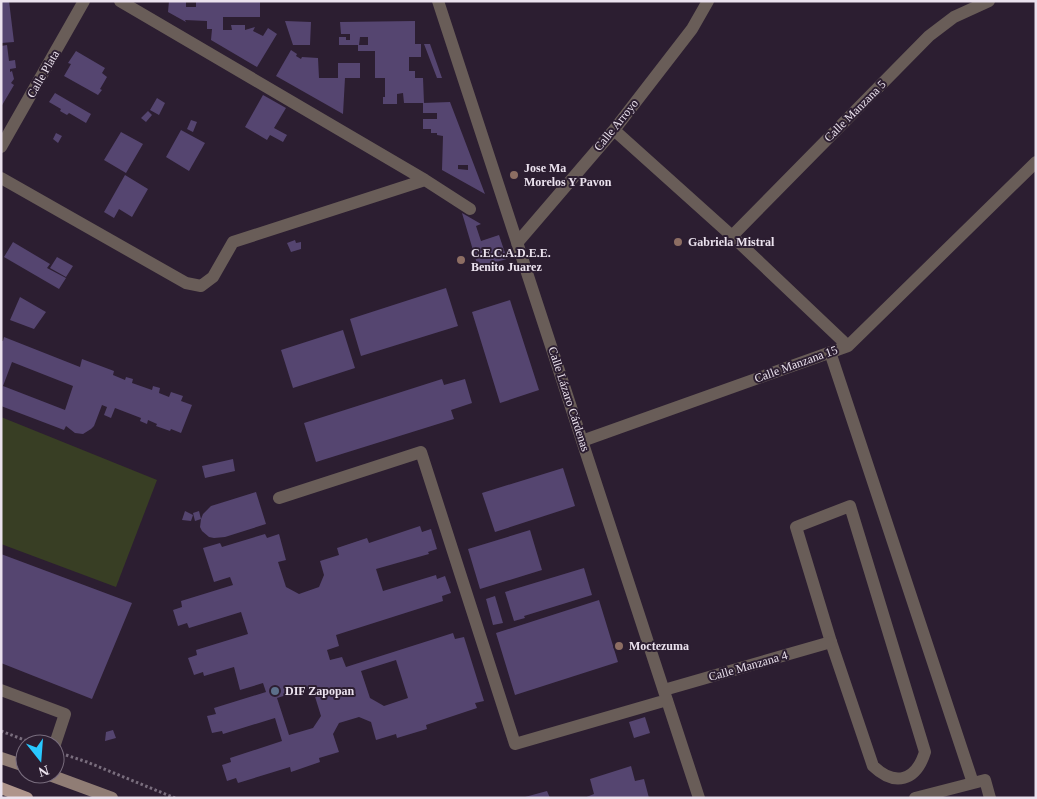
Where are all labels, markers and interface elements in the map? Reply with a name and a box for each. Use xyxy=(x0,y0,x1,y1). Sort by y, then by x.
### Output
street label: Calle Plata xyxy=(24,47,62,100)
street label: Calle Manzana 5 xyxy=(821,77,889,145)
street label: Calle Arroyo xyxy=(591,96,641,154)
place label: Jose Ma Morelos Y Pavon xyxy=(524,161,612,189)
marker: Jose Ma Morelos Y Pavon xyxy=(508,169,520,181)
place label: Gabriela Mistral xyxy=(688,235,775,249)
marker: Gabriela Mistral xyxy=(672,236,684,248)
place label: C.E.C.A.D.E.E. Benito Juarez xyxy=(471,246,551,274)
marker: C.E.C.A.D.E.E. Benito Juarez xyxy=(455,254,467,266)
street label: Calle Manzana 15 xyxy=(753,342,839,386)
street label: Calle Lázaro Cárdenas xyxy=(545,345,593,453)
place label: Moctezuma xyxy=(629,639,689,653)
marker: Moctezuma xyxy=(613,640,625,652)
street label: Calle Manzana 4 xyxy=(707,648,789,684)
place label: DIF Zapopan xyxy=(285,684,355,698)
marker: DIF Zapopan xyxy=(269,685,281,697)
north arrow xyxy=(15,734,65,784)
text: N xyxy=(37,762,51,780)

